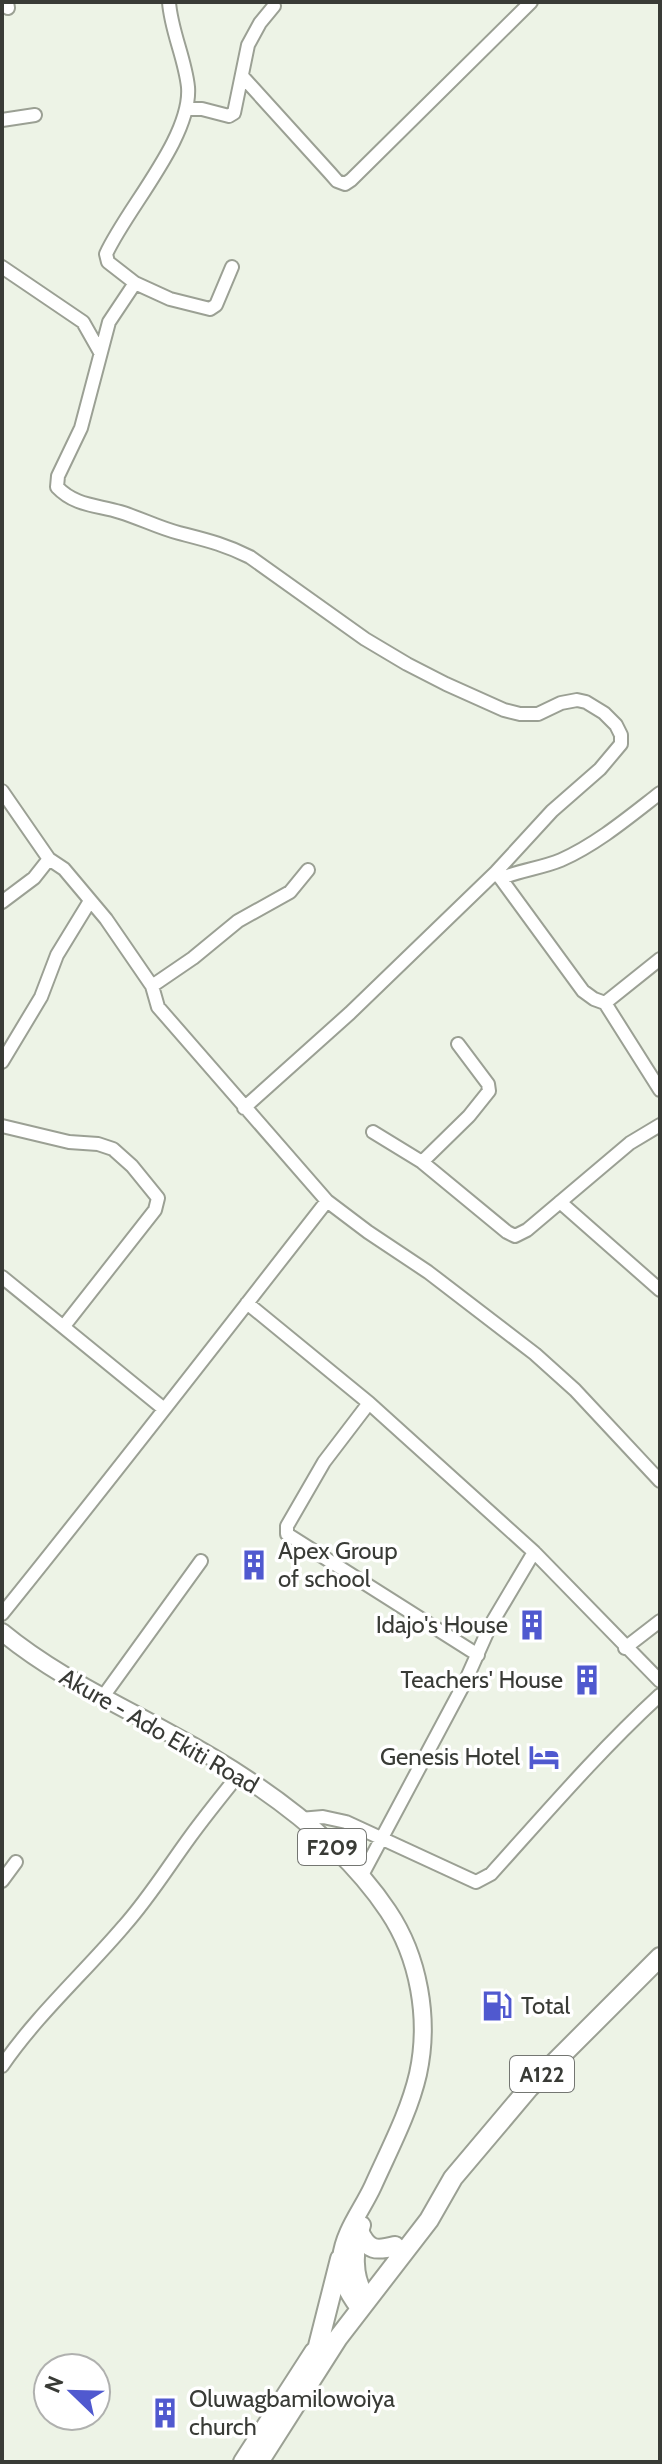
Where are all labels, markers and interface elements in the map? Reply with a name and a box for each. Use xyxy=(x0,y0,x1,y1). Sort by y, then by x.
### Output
place label: Apex Group of school xyxy=(278,1536,398,1593)
building icon: Apex Group of school xyxy=(237,1548,271,1582)
building icon: Idajo's House xyxy=(515,1608,549,1642)
place label: Idajo's House xyxy=(376,1610,508,1639)
street label: Akure - Ado Ekiti Road xyxy=(55,1662,264,1799)
building icon: Teachers' House xyxy=(570,1663,604,1697)
place label: Teachers' House xyxy=(400,1665,563,1694)
hotel icon: Genesis Hotel xyxy=(527,1740,561,1774)
place label: Genesis Hotel xyxy=(380,1742,520,1771)
road number: F209 xyxy=(298,1829,366,1865)
fuel station icon: Total xyxy=(480,1989,514,2023)
place label: Total xyxy=(521,1991,571,2020)
road number: A122 xyxy=(510,2056,574,2092)
north arrow xyxy=(32,2352,112,2432)
text: N xyxy=(39,2372,70,2397)
place label: Oluwagbamilowoiya church xyxy=(189,2384,395,2441)
building icon: Oluwagbamilowoiya church xyxy=(148,2396,182,2430)

